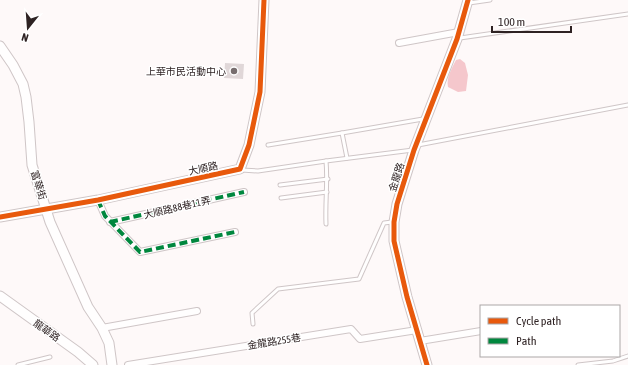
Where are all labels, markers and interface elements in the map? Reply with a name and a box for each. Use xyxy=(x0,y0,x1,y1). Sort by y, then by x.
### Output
north arrow xyxy=(8,8,48,48)
scale bar xyxy=(492,8,571,34)
text: 100 m xyxy=(498,15,525,29)
text: N xyxy=(20,31,30,44)
place label: 上華市民活動中心 xyxy=(146,66,226,77)
marker: 上華市民活動中心 xyxy=(229,66,239,76)
street label: 大順路 xyxy=(187,160,219,177)
street label: 金龍路 xyxy=(387,161,406,193)
street label: 富華街 xyxy=(29,169,48,201)
street label: 大順路88巷11弄 xyxy=(142,194,212,221)
legend xyxy=(480,305,620,357)
text: Cycle path xyxy=(516,314,561,328)
street label: 龍華路 xyxy=(31,317,62,344)
street label: 金龍路255巷 xyxy=(246,332,302,351)
text: Path xyxy=(516,334,537,348)

